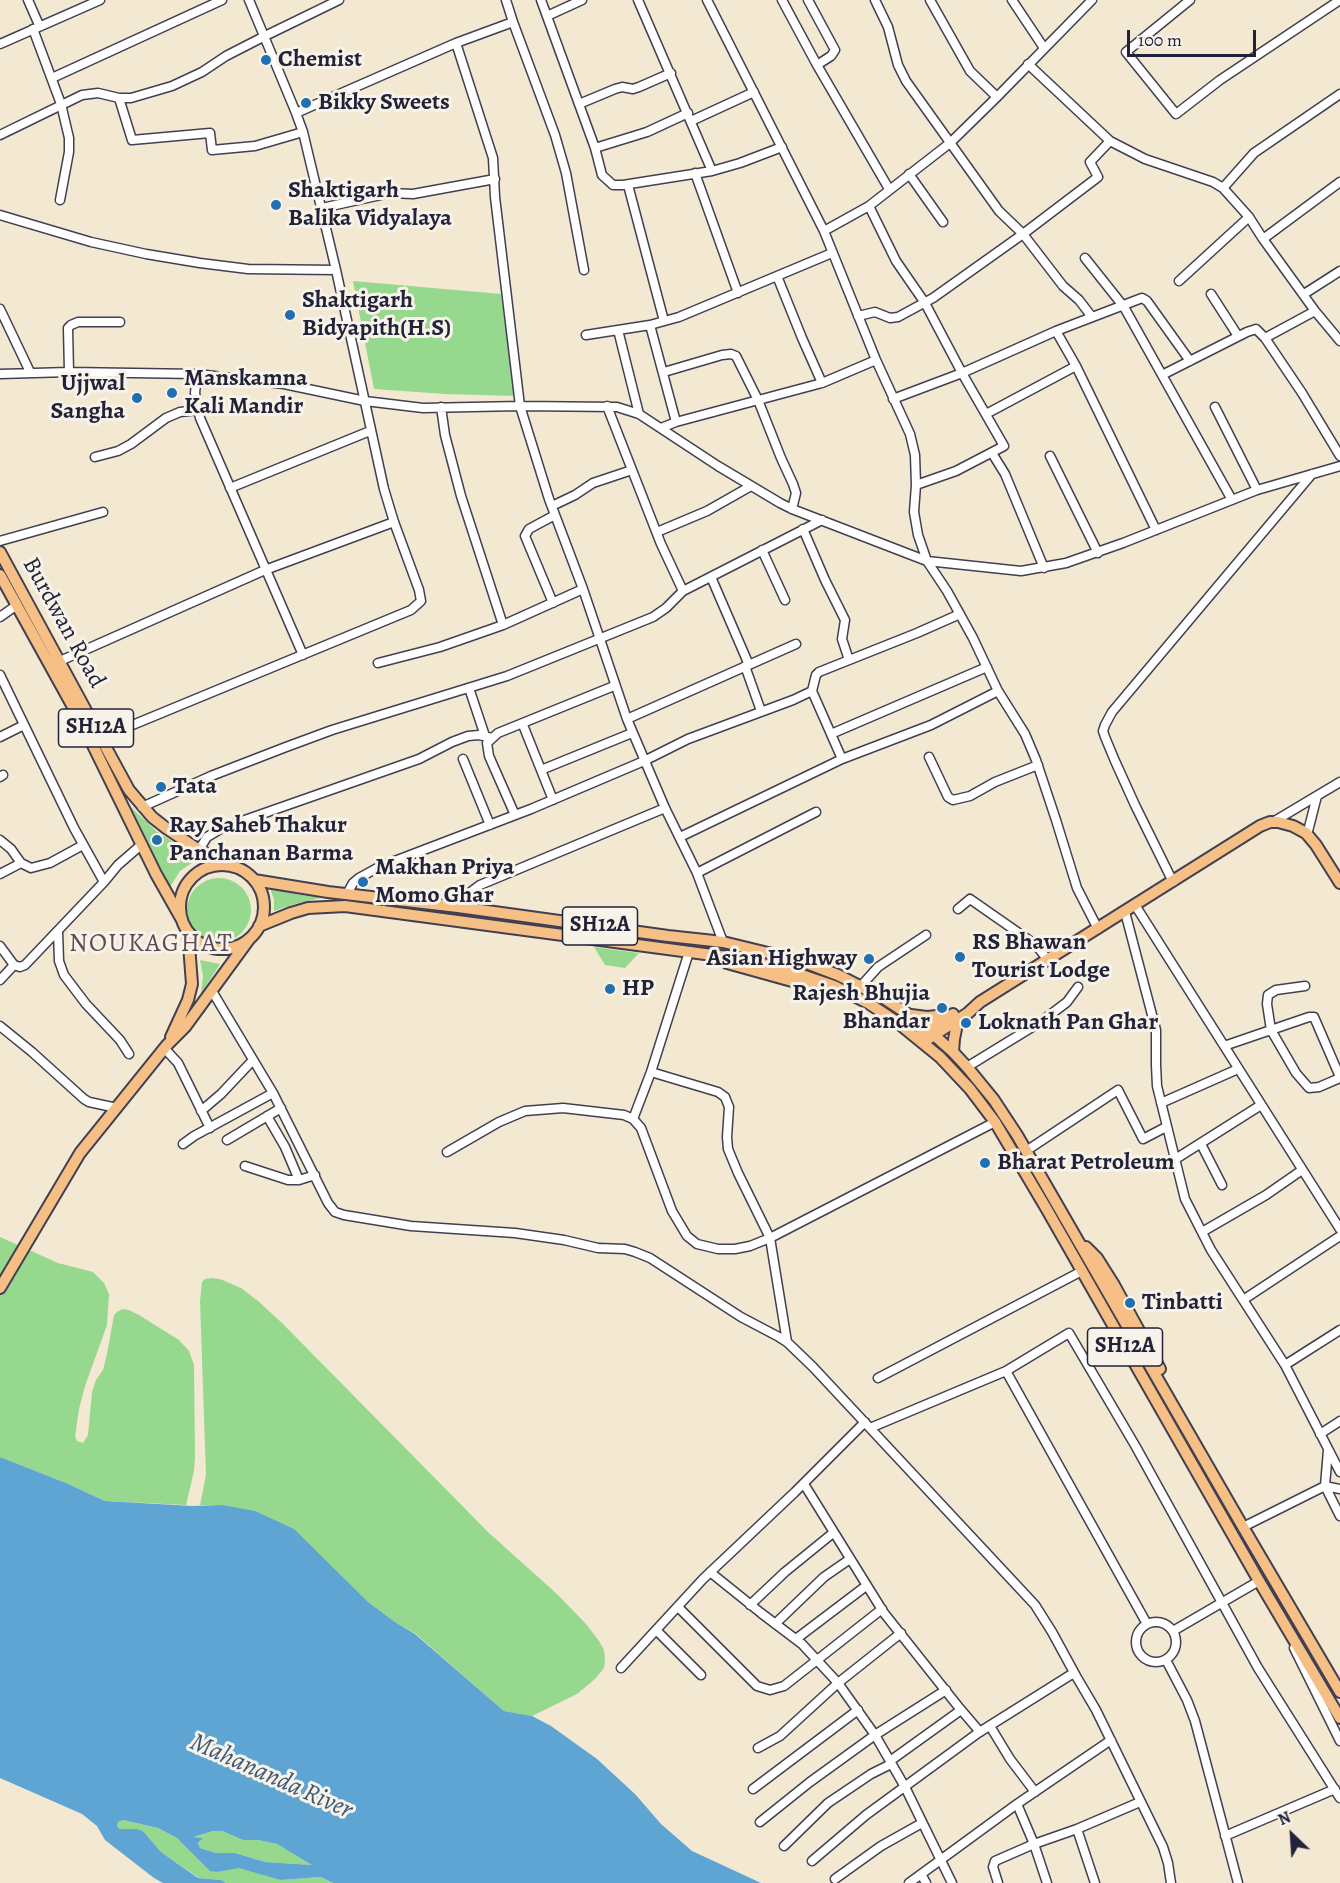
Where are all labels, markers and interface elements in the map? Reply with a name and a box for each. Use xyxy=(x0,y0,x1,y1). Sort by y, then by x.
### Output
scale bar xyxy=(1130,18,1259,56)
text: 100 m xyxy=(1138,28,1182,52)
place label: Chemist xyxy=(278,46,362,74)
marker: Chemist xyxy=(259,53,273,67)
place label: Bikky Sweets xyxy=(318,89,450,117)
marker: Bikky Sweets xyxy=(299,96,313,110)
place label: Shaktigarh Balika Vidyalaya xyxy=(288,177,452,233)
marker: Shaktigarh Balika Vidyalaya xyxy=(269,198,283,212)
place label: Shaktigarh Bidyapith(H.S) xyxy=(302,287,451,343)
marker: Shaktigarh Bidyapith(H.S) xyxy=(283,308,297,322)
place label: Manskamna Kali Mandir xyxy=(184,365,308,421)
place label: Ujjwal Sangha xyxy=(50,370,125,426)
marker: Manskamna Kali Mandir xyxy=(165,386,179,400)
marker: Ujjwal Sangha xyxy=(130,391,144,405)
street label: Burdwan Road xyxy=(15,553,111,693)
road number: SH12A xyxy=(58,709,134,747)
place label: Tata xyxy=(173,773,217,801)
marker: Tata xyxy=(154,780,168,794)
place label: Ray Saheb Thakur Panchanan Barma xyxy=(169,812,353,868)
marker: Ray Saheb Thakur Panchanan Barma xyxy=(150,833,164,847)
place label: Makhan Priya Momo Ghar xyxy=(375,854,514,910)
marker: Makhan Priya Momo Ghar xyxy=(356,875,370,889)
road number: SH12A xyxy=(562,907,638,945)
district label: NOUKAGHAT xyxy=(69,929,233,961)
place label: RS Bhawan Tourist Lodge xyxy=(972,929,1110,985)
place label: Asian Highway xyxy=(706,945,857,973)
marker: RS Bhawan Tourist Lodge xyxy=(953,950,967,964)
marker: Asian Highway xyxy=(862,952,876,966)
place label: HP xyxy=(622,975,654,1003)
place label: Rajesh Bhujia Bhandar xyxy=(792,980,930,1036)
marker: HP xyxy=(603,982,617,996)
marker: Rajesh Bhujia Bhandar xyxy=(935,1001,949,1015)
place label: Loknath Pan Ghar xyxy=(978,1009,1158,1037)
marker: Loknath Pan Ghar xyxy=(959,1016,973,1030)
place label: Bharat Petroleum xyxy=(997,1149,1175,1177)
marker: Bharat Petroleum xyxy=(978,1156,992,1170)
place label: Tinbatti xyxy=(1142,1289,1223,1317)
marker: Tinbatti xyxy=(1123,1296,1137,1310)
road number: SH12A xyxy=(1088,1328,1162,1366)
water label: Mahananda River xyxy=(185,1727,357,1827)
north arrow xyxy=(1262,1805,1322,1865)
text: N xyxy=(1274,1806,1294,1831)

